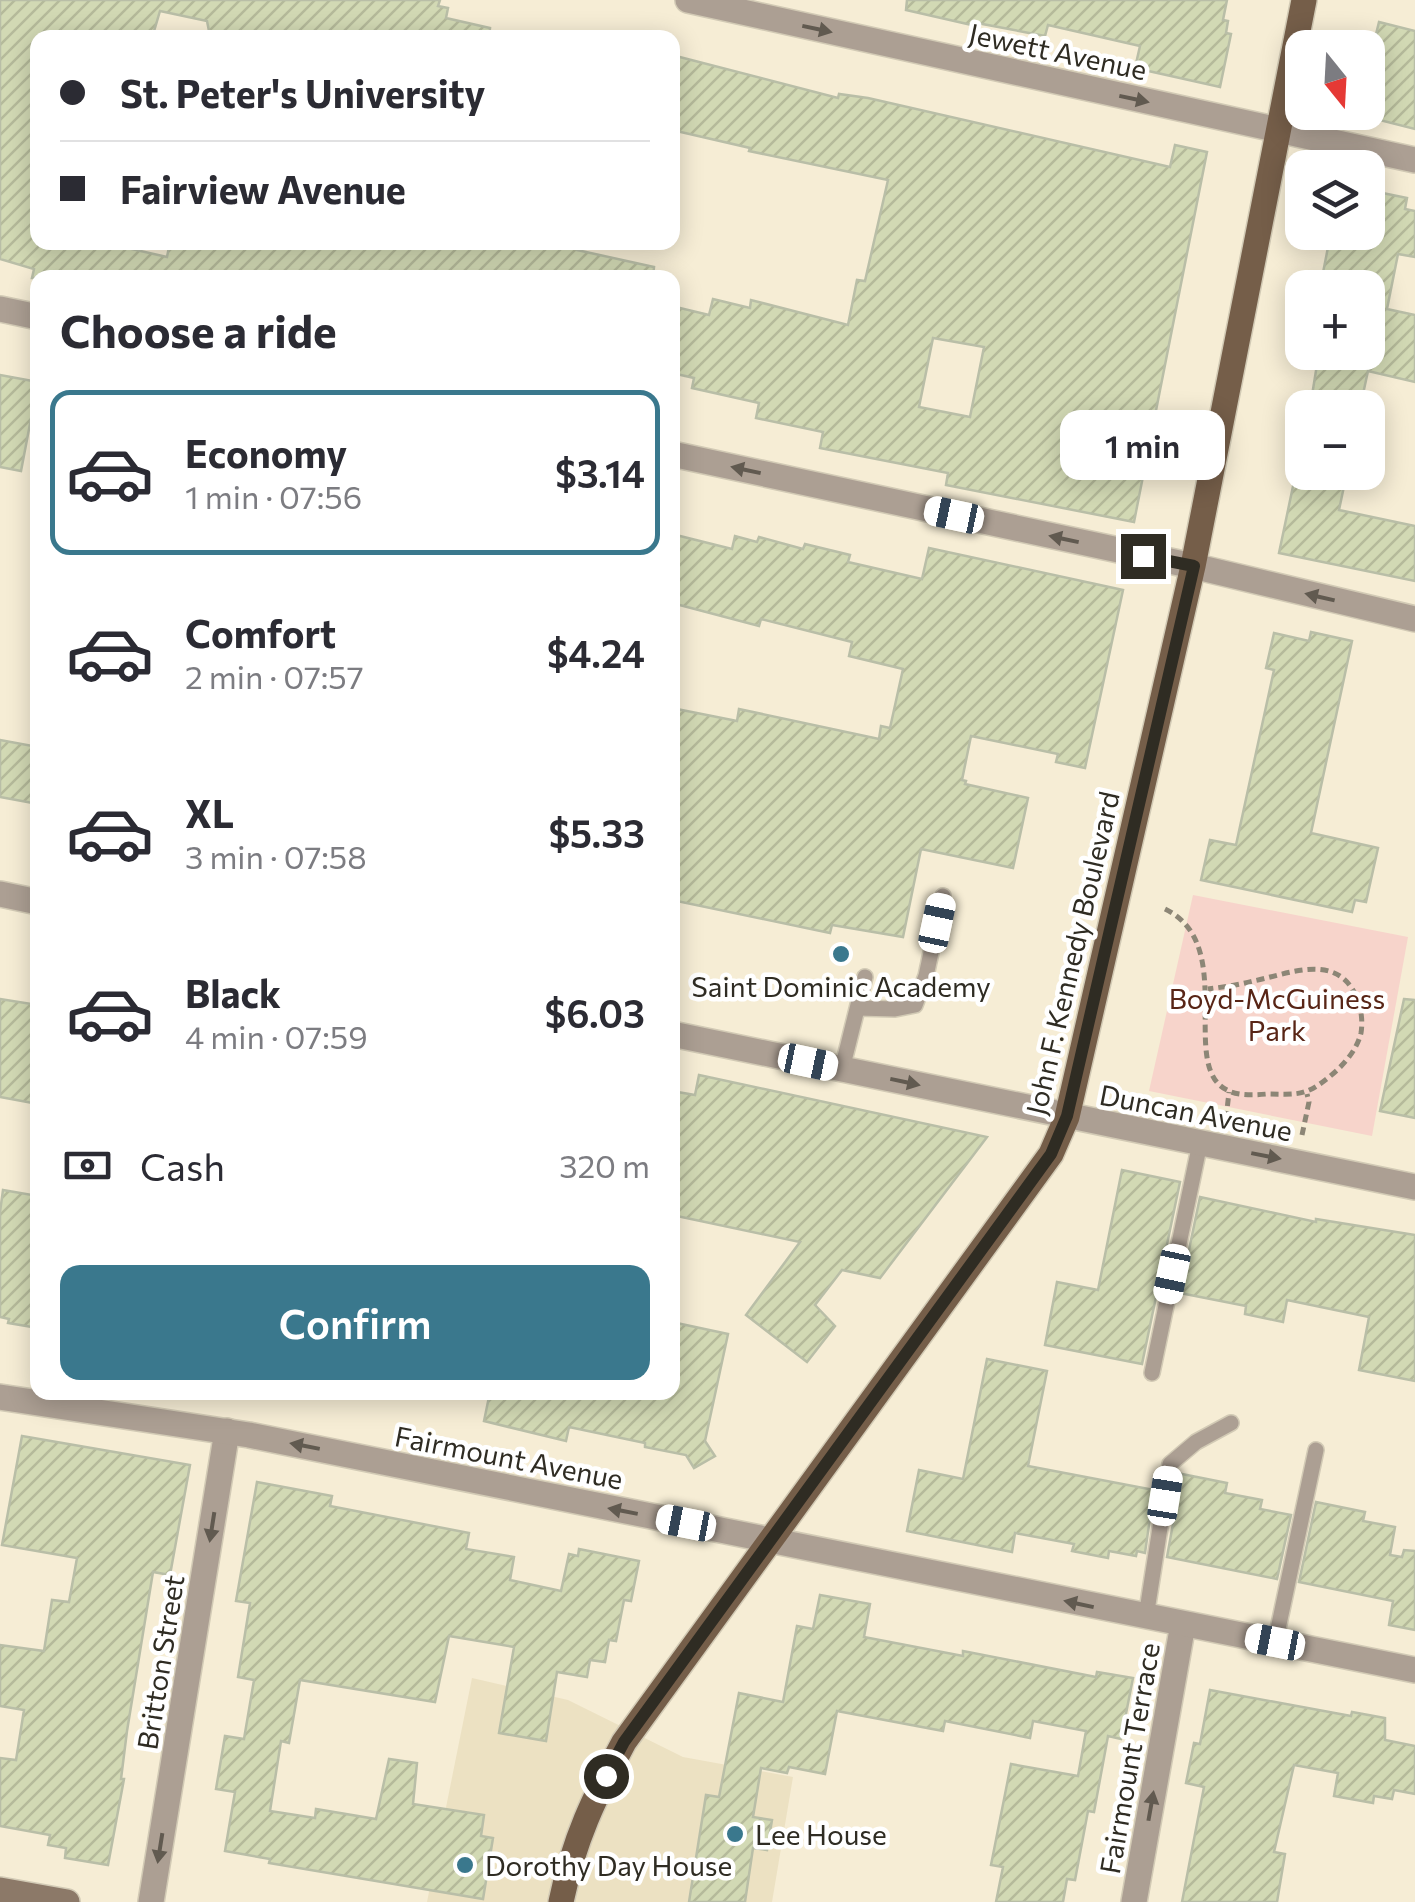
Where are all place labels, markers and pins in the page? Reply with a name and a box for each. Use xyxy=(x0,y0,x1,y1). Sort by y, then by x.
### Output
marker: Saint Dominic Academy xyxy=(830,943,852,965)
place label: Saint Dominic Academy xyxy=(691,969,991,1003)
place label: Lee House xyxy=(755,1817,887,1851)
marker: Lee House xyxy=(724,1823,746,1845)
place label: Dorothy Day House xyxy=(485,1848,732,1882)
marker: Dorothy Day House xyxy=(454,1854,476,1876)

